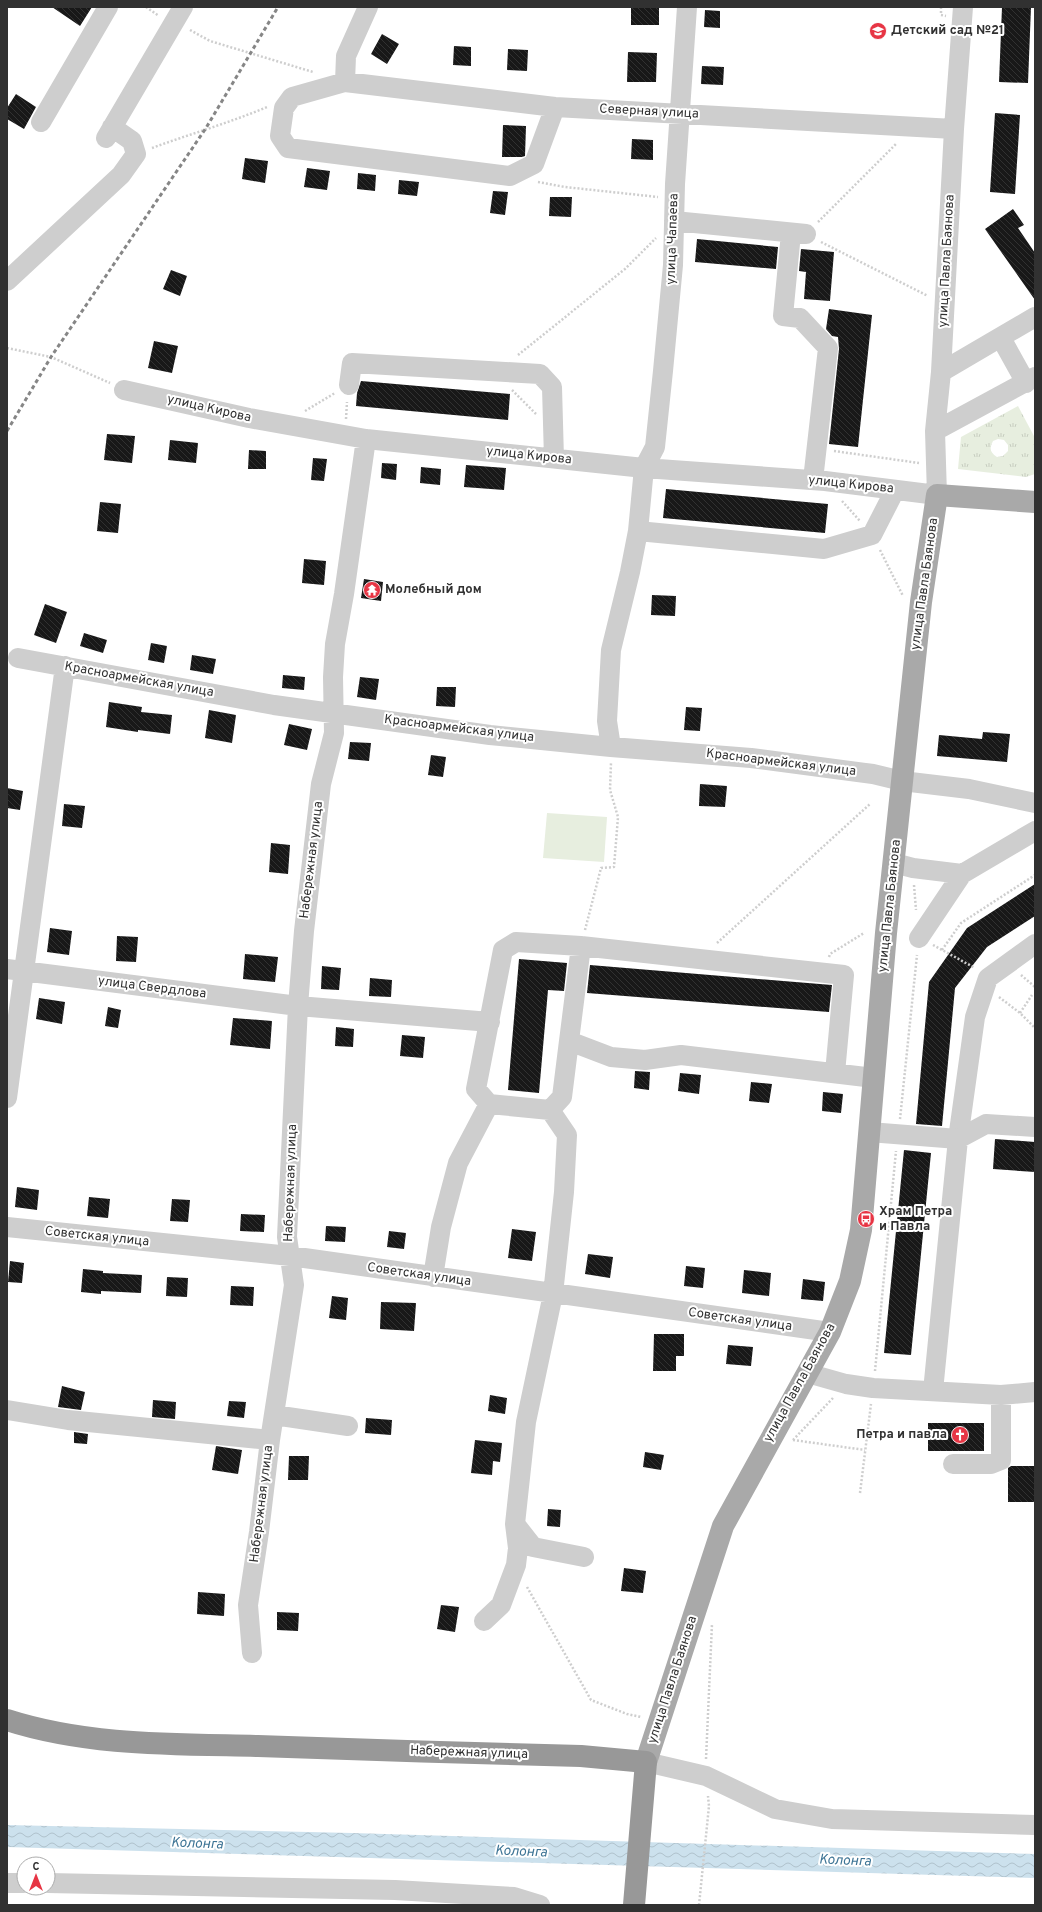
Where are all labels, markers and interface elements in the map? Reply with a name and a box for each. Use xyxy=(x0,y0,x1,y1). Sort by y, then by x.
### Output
school or university icon: Детский сад №21 xyxy=(868,21,888,41)
place label: Детский сад №21 xyxy=(891,23,1004,39)
street label: Северная улица xyxy=(599,101,699,123)
street label: улица Чапаева xyxy=(663,193,683,285)
street label: улица Павла Баянова xyxy=(936,194,958,328)
street label: улица Кирова xyxy=(165,392,253,426)
street label: улица Кирова xyxy=(486,444,572,468)
street label: улица Кирова xyxy=(808,473,894,497)
street label: улица Павла Баянова xyxy=(908,517,942,651)
temple icon: Молебный дом xyxy=(362,580,382,600)
place label: Молебный дом xyxy=(385,582,482,598)
street label: Красноармейская улица xyxy=(63,659,215,701)
street label: Красноармейская улица xyxy=(383,712,535,746)
street label: Красноармейская улица xyxy=(705,746,857,780)
street label: Набережная улица xyxy=(297,800,327,920)
street label: улица Павла Баянова xyxy=(875,839,905,973)
street label: улица Свердлова xyxy=(97,973,207,1003)
street label: Набережная улица xyxy=(281,1124,301,1242)
place label: Храм Петра и Павла xyxy=(879,1204,952,1235)
bus stop icon: Храм Петра и Павла xyxy=(856,1209,876,1229)
street label: Советская улица xyxy=(44,1224,150,1250)
street label: Советская улица xyxy=(366,1260,472,1290)
street label: Советская улица xyxy=(687,1305,793,1335)
street label: улица Павла Баянова xyxy=(761,1321,839,1445)
church icon: Петра и павла xyxy=(950,1425,970,1445)
place label: Петра и павла xyxy=(856,1427,947,1443)
street label: Набережная улица xyxy=(247,1444,277,1564)
street label: улица Павла Баянова xyxy=(645,1614,701,1746)
street label: Набережная улица xyxy=(410,1743,528,1763)
water label: Колонга xyxy=(171,1835,224,1853)
water label: Колонга xyxy=(495,1843,548,1861)
water label: Колонга xyxy=(819,1852,872,1870)
north arrow xyxy=(16,1856,56,1896)
text: С xyxy=(32,1860,40,1874)

